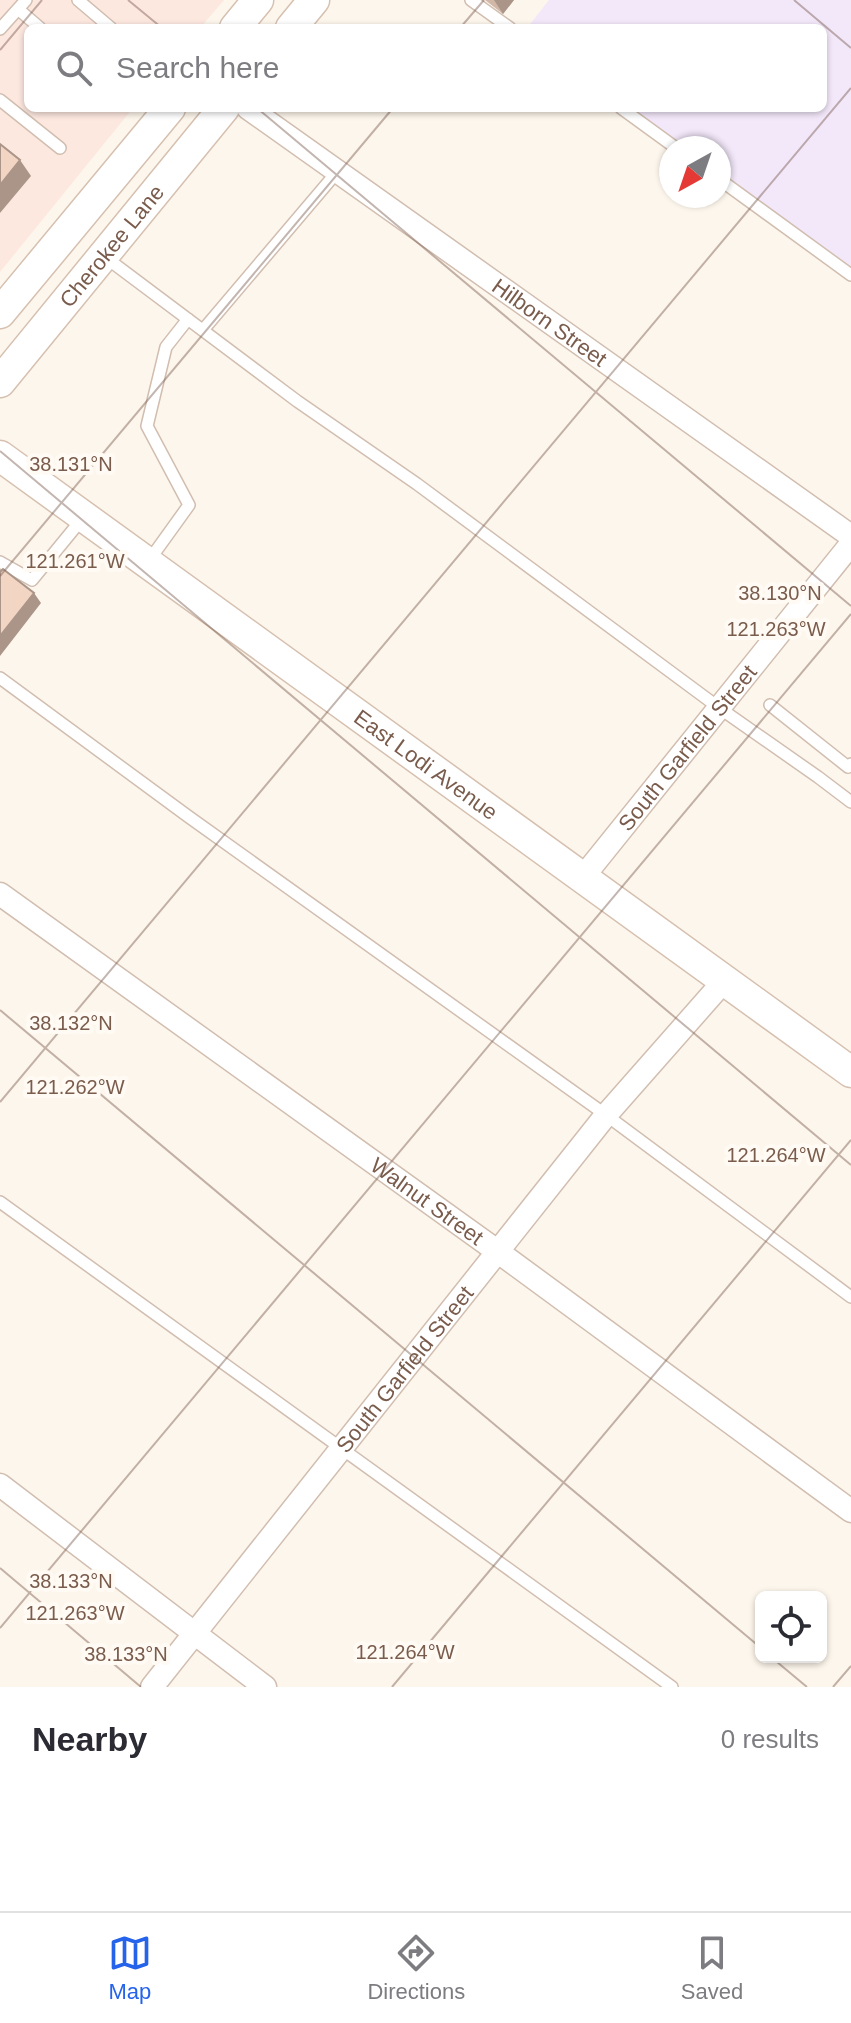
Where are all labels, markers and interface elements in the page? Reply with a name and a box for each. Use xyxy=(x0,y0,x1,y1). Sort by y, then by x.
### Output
search box xyxy=(24,24,827,112)
icon: search xyxy=(52,46,96,90)
text: Search here xyxy=(116,51,279,84)
north arrow xyxy=(659,136,731,208)
street label: Cherokee Lane xyxy=(54,180,169,312)
street label: Hilborn Street xyxy=(488,273,612,371)
text: 38.131°N xyxy=(29,453,113,475)
text: 121.261°W xyxy=(25,550,125,572)
text: 38.130°N xyxy=(738,582,822,604)
text: 121.263°W xyxy=(726,618,826,640)
street label: South Garfield Street xyxy=(613,660,761,836)
street label: East Lodi Avenue xyxy=(349,704,503,825)
text: 38.132°N xyxy=(29,1012,113,1034)
text: 121.262°W xyxy=(25,1076,125,1098)
text: 121.264°W xyxy=(726,1144,826,1166)
street label: Walnut Street xyxy=(366,1152,488,1250)
street label: South Garfield Street xyxy=(331,1281,478,1457)
text: 38.133°N xyxy=(29,1570,113,1592)
map controls xyxy=(755,1591,827,1663)
button: locate xyxy=(755,1591,827,1663)
text: 121.263°W xyxy=(25,1602,125,1624)
text: 121.264°W xyxy=(355,1641,455,1663)
text: 38.133°N xyxy=(84,1643,168,1665)
text: Nearby xyxy=(32,1720,147,1758)
text: 0 results xyxy=(721,1724,819,1754)
tab: Map xyxy=(108,1931,152,2005)
tab: Directions xyxy=(367,1931,465,2005)
tab: Saved xyxy=(681,1931,743,2005)

